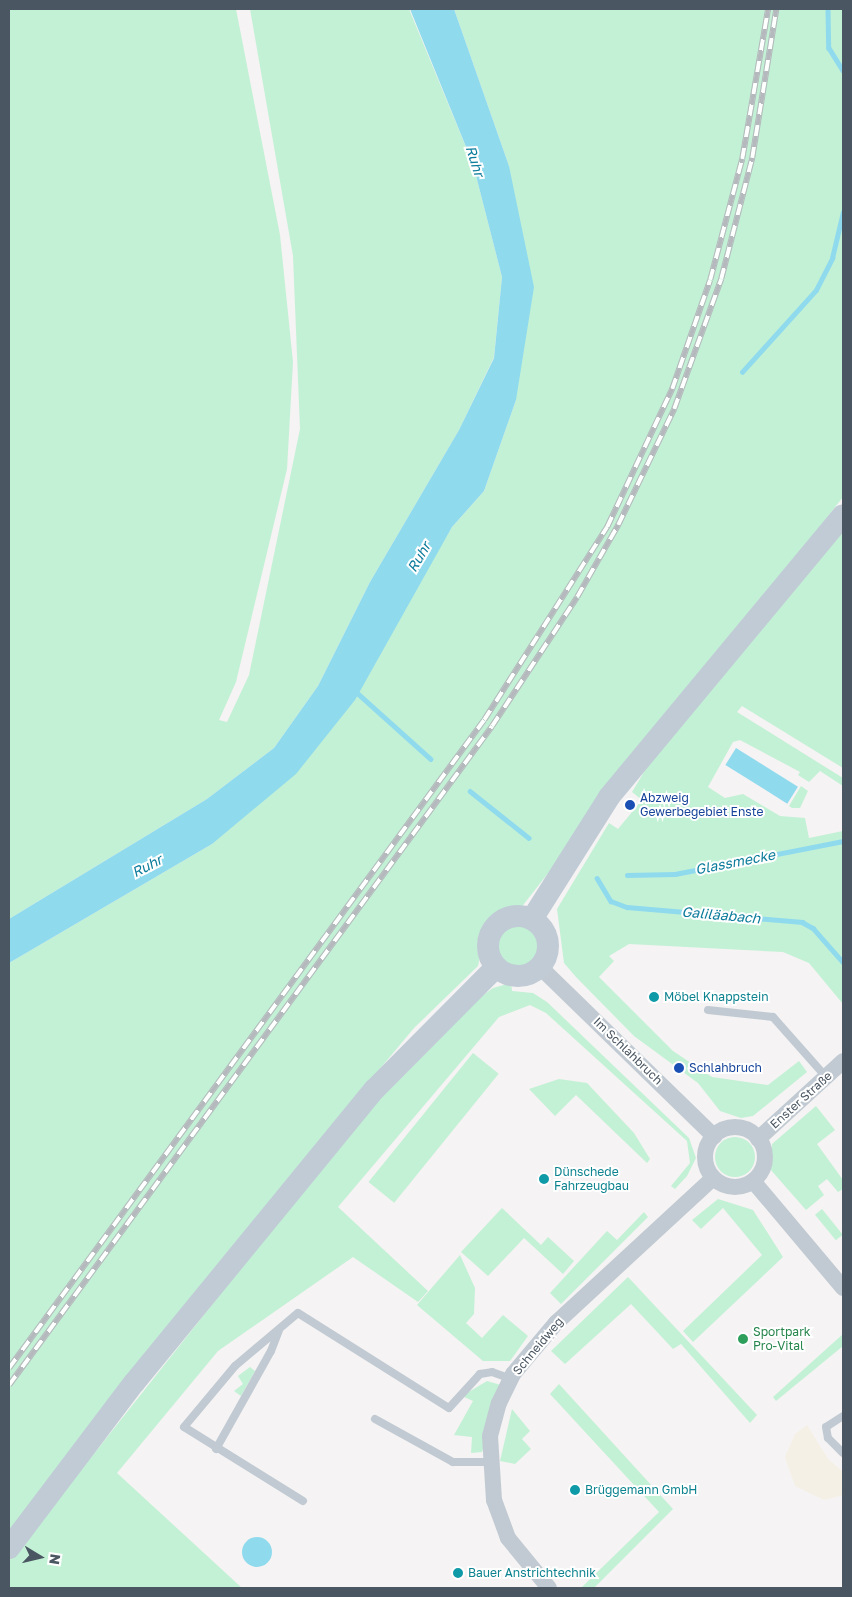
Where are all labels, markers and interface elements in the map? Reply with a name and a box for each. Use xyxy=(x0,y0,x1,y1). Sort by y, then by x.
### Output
water label: Ruhr xyxy=(462,143,488,179)
water label: Ruhr xyxy=(404,539,434,575)
place label: Abzweig Gewerbegebiet Enste xyxy=(640,791,763,819)
marker: Abzweig Gewerbegebiet Enste xyxy=(624,799,636,811)
water label: Glassmecke xyxy=(694,846,776,878)
water label: Ruhr xyxy=(129,851,165,881)
water label: Galiläabach xyxy=(681,903,761,927)
place label: Möbel Knappstein xyxy=(664,990,769,1004)
marker: Möbel Knappstein xyxy=(648,991,660,1003)
street label: Im Schlahbruch xyxy=(591,1014,665,1088)
place label: Schlahbruch xyxy=(689,1061,762,1075)
marker: Schlahbruch xyxy=(673,1062,685,1074)
street label: Enster Straße xyxy=(767,1069,835,1131)
place label: Dünschede Fahrzeugbau xyxy=(554,1165,629,1193)
marker: Dünschede Fahrzeugbau xyxy=(538,1173,550,1185)
street label: Schneidweg xyxy=(510,1314,566,1378)
place label: Sportpark Pro-Vital xyxy=(753,1325,811,1353)
marker: Sportpark Pro-Vital xyxy=(737,1333,749,1345)
place label: Brüggemann GmbH xyxy=(585,1483,697,1497)
marker: Brüggemann GmbH xyxy=(569,1484,581,1496)
north arrow xyxy=(15,1532,65,1582)
text: N xyxy=(46,1553,65,1566)
place label: Bauer Anstrichtechnik xyxy=(468,1566,596,1580)
marker: Bauer Anstrichtechnik xyxy=(452,1567,464,1579)

